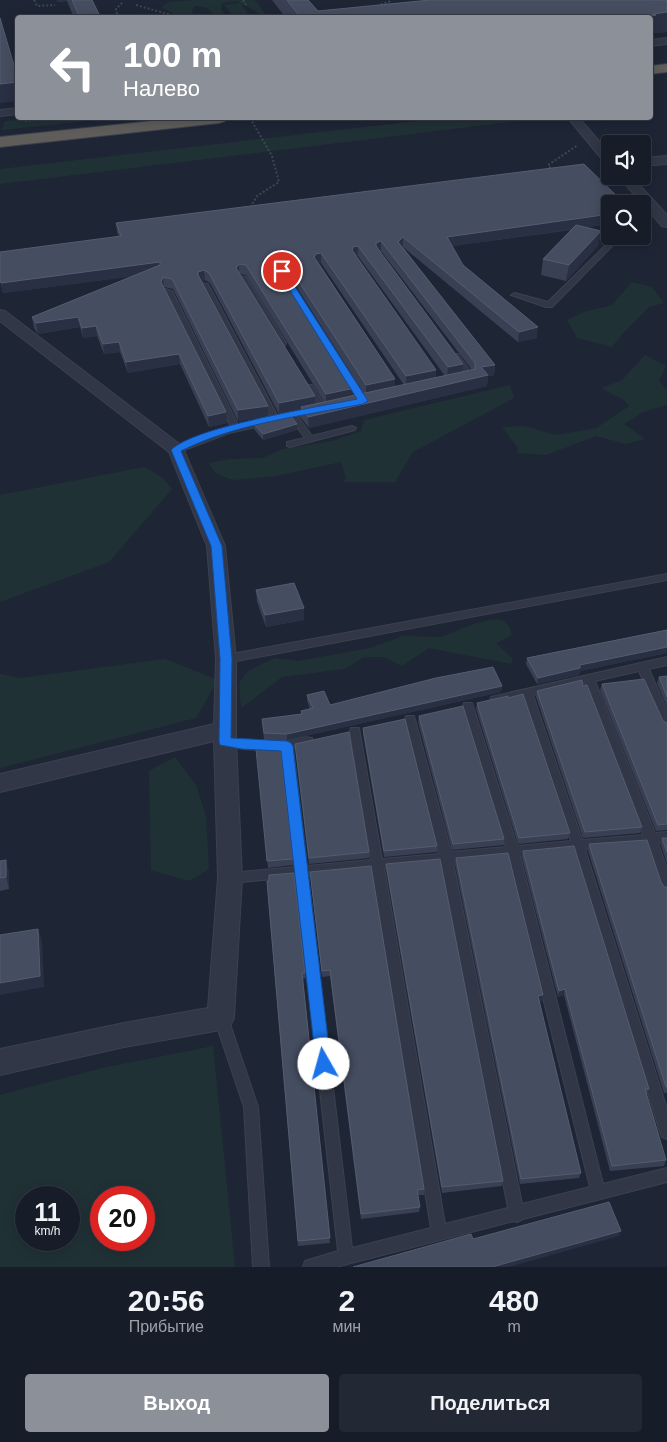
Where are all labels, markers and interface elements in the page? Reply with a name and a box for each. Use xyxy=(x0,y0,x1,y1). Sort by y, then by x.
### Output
icon: left xyxy=(40,35,105,100)
text: 100 m xyxy=(123,35,222,74)
text: Налево xyxy=(123,76,200,101)
map controls xyxy=(601,135,651,245)
button: sound xyxy=(601,135,651,185)
button: search xyxy=(601,195,651,245)
pin xyxy=(261,250,303,292)
icon: arrive xyxy=(268,257,296,285)
position arrow xyxy=(297,1037,349,1089)
speed limit sign: 20 xyxy=(90,1186,155,1251)
text: 11 xyxy=(34,1198,61,1226)
text: km/h xyxy=(34,1224,61,1238)
text: 20:56 xyxy=(128,1284,205,1317)
text: 2 xyxy=(338,1284,355,1317)
text: 480 xyxy=(489,1284,539,1317)
text: Прибытие xyxy=(129,1318,204,1335)
text: мин xyxy=(332,1318,361,1335)
text: m xyxy=(507,1318,521,1335)
button: Выход xyxy=(25,1374,329,1432)
button: Поделиться xyxy=(339,1374,642,1432)

